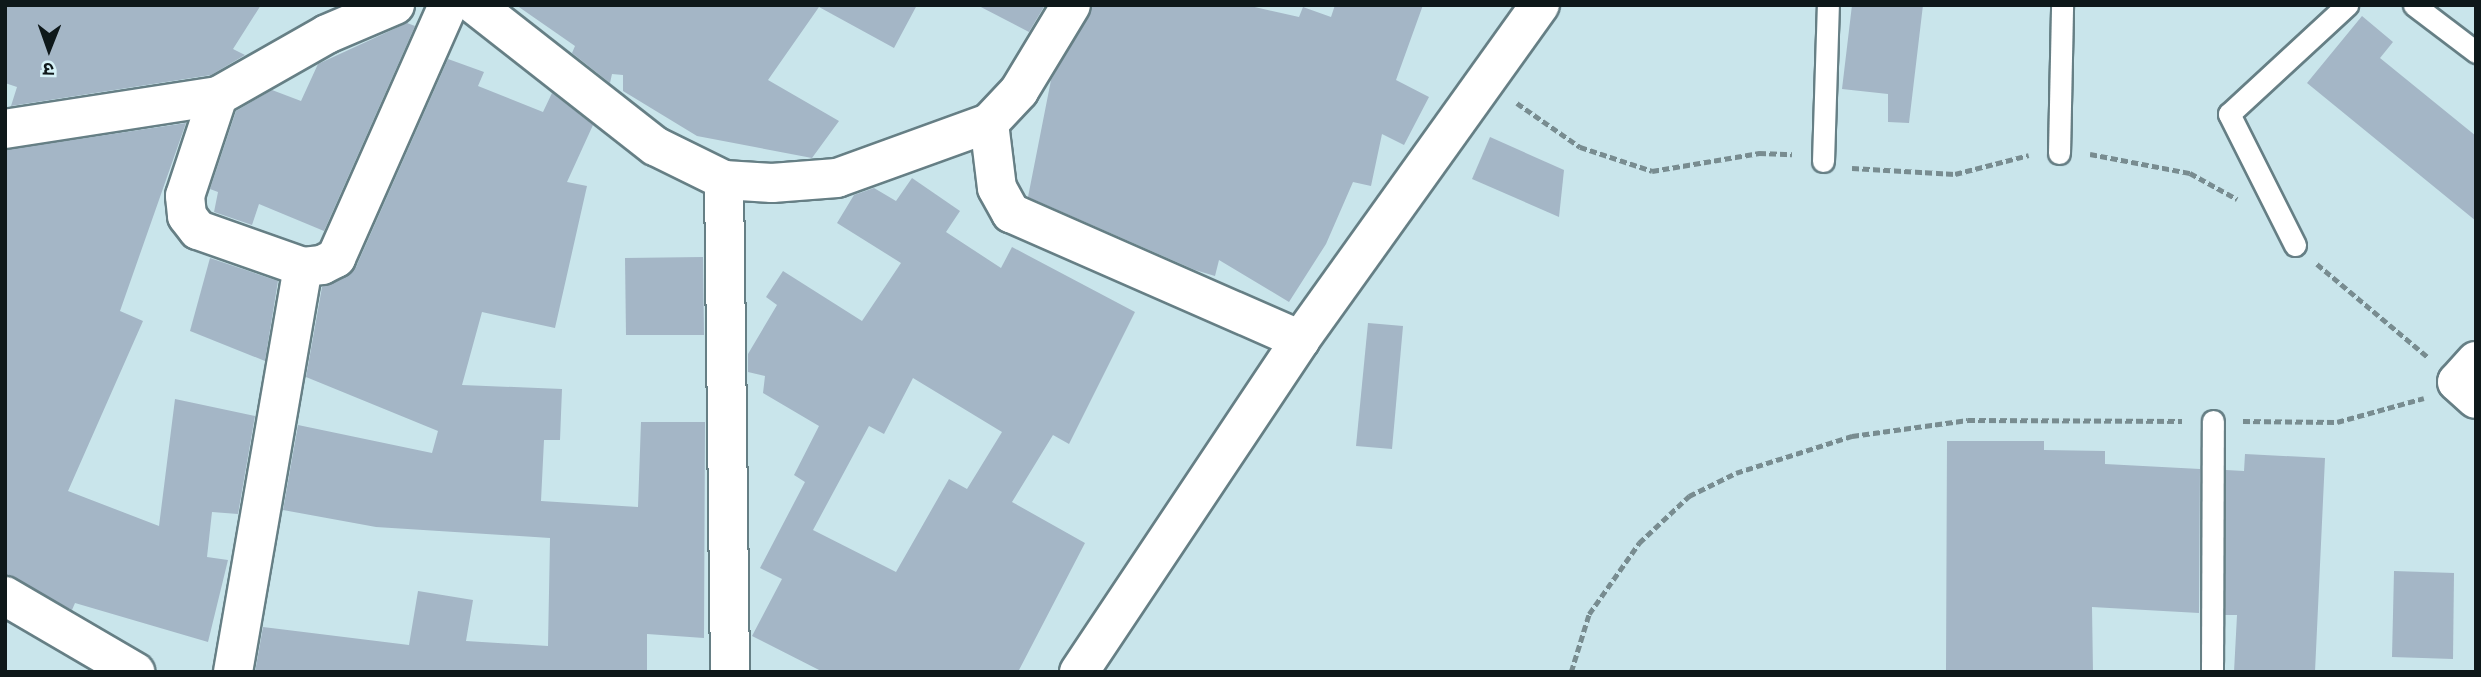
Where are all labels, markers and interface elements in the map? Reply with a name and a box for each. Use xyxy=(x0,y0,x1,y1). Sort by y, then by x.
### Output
north arrow xyxy=(14,14,84,84)
text: उ xyxy=(43,59,54,82)

